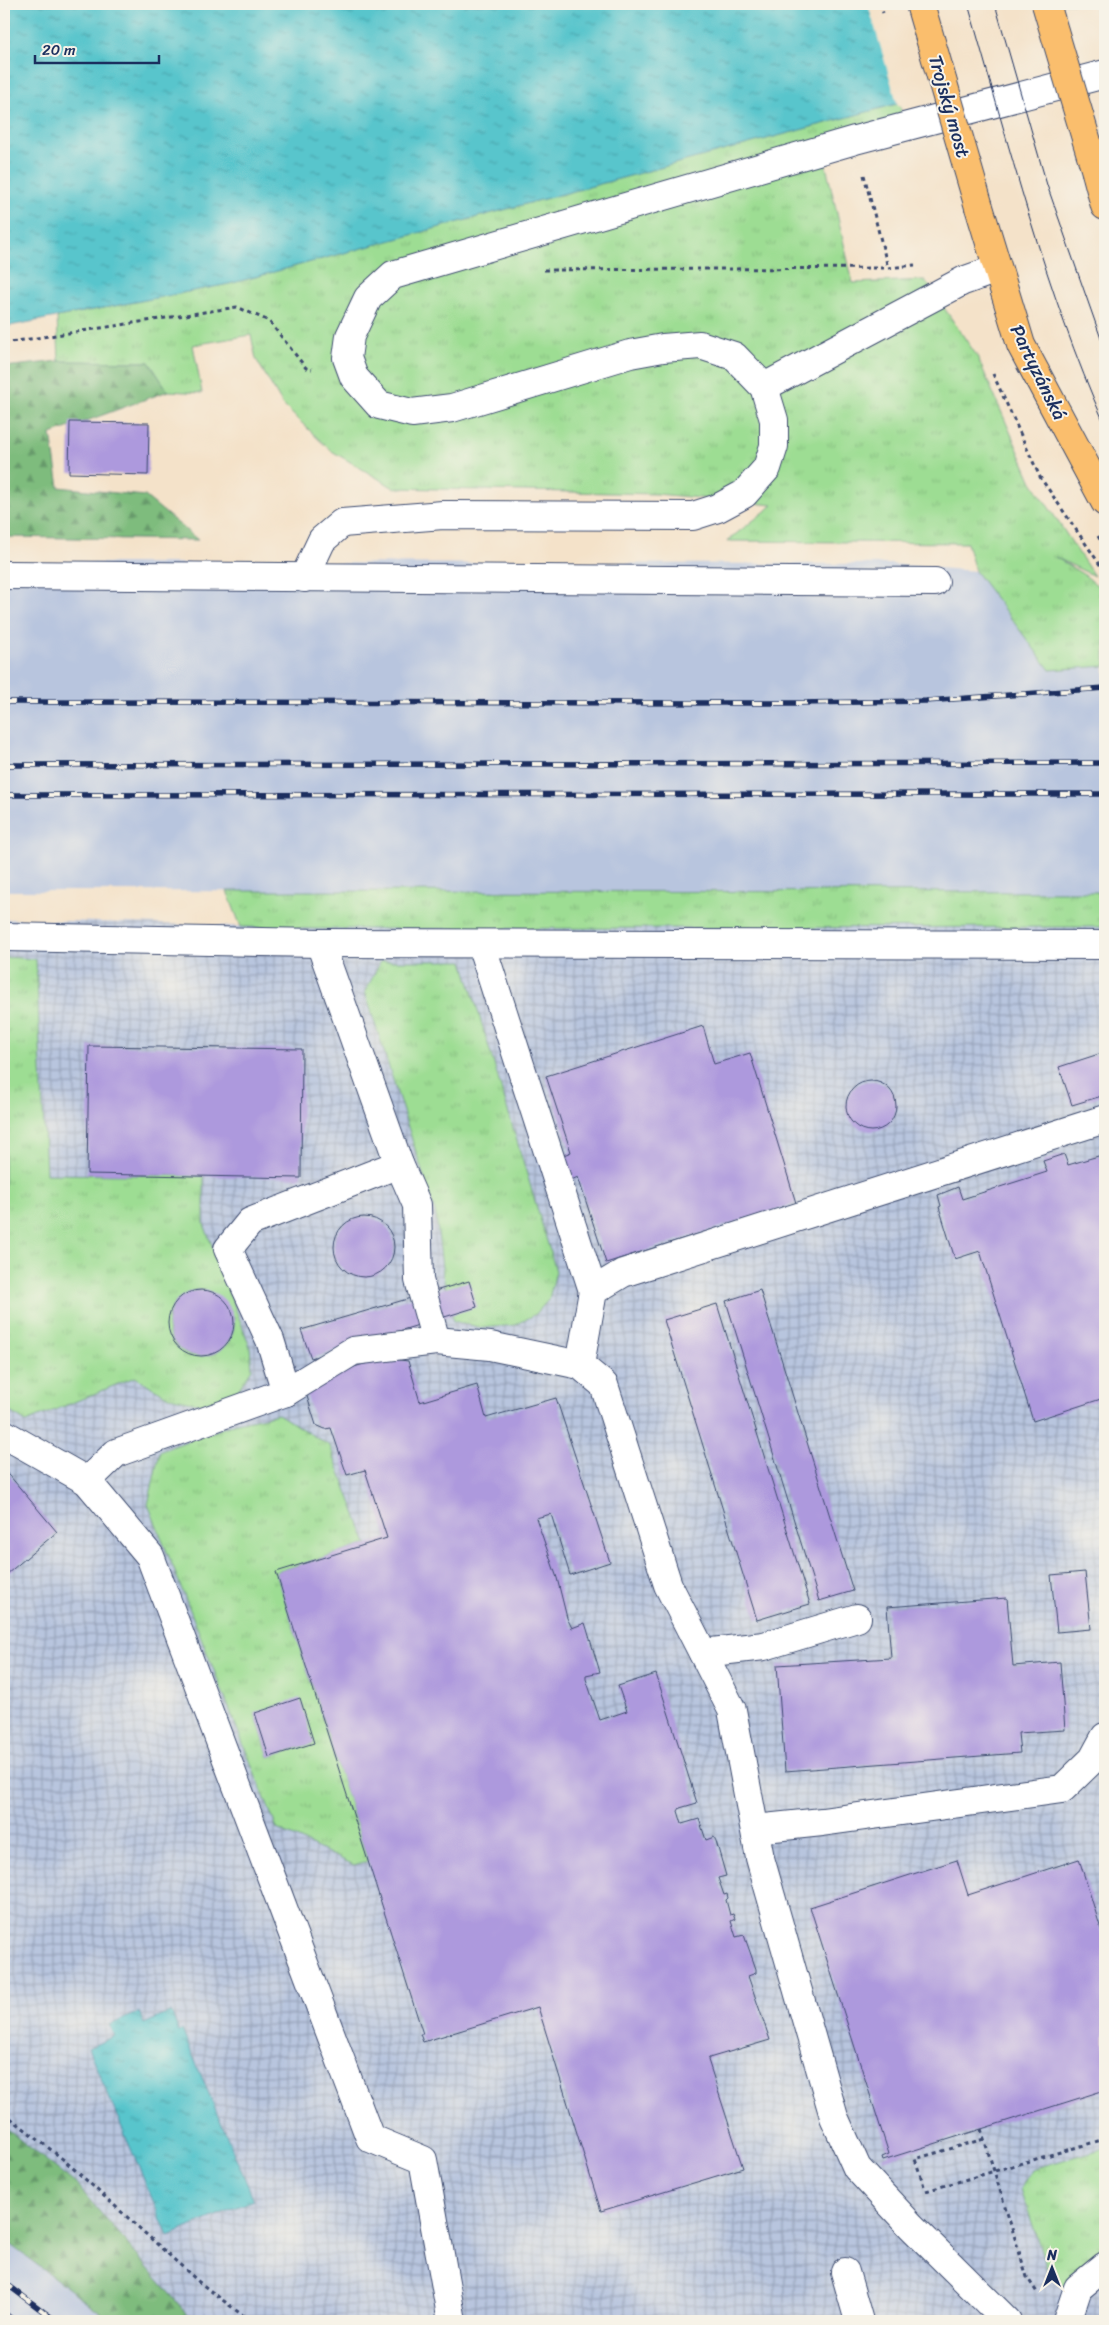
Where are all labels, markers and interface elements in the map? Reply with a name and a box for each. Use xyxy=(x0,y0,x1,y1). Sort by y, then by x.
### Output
scale bar xyxy=(35,32,159,64)
text: 20 m xyxy=(42,37,76,63)
street label: Trojský most xyxy=(919,51,980,161)
street label: Partyzánská xyxy=(1001,319,1076,426)
north arrow xyxy=(1026,2242,1076,2292)
text: N xyxy=(1046,2243,1057,2268)

